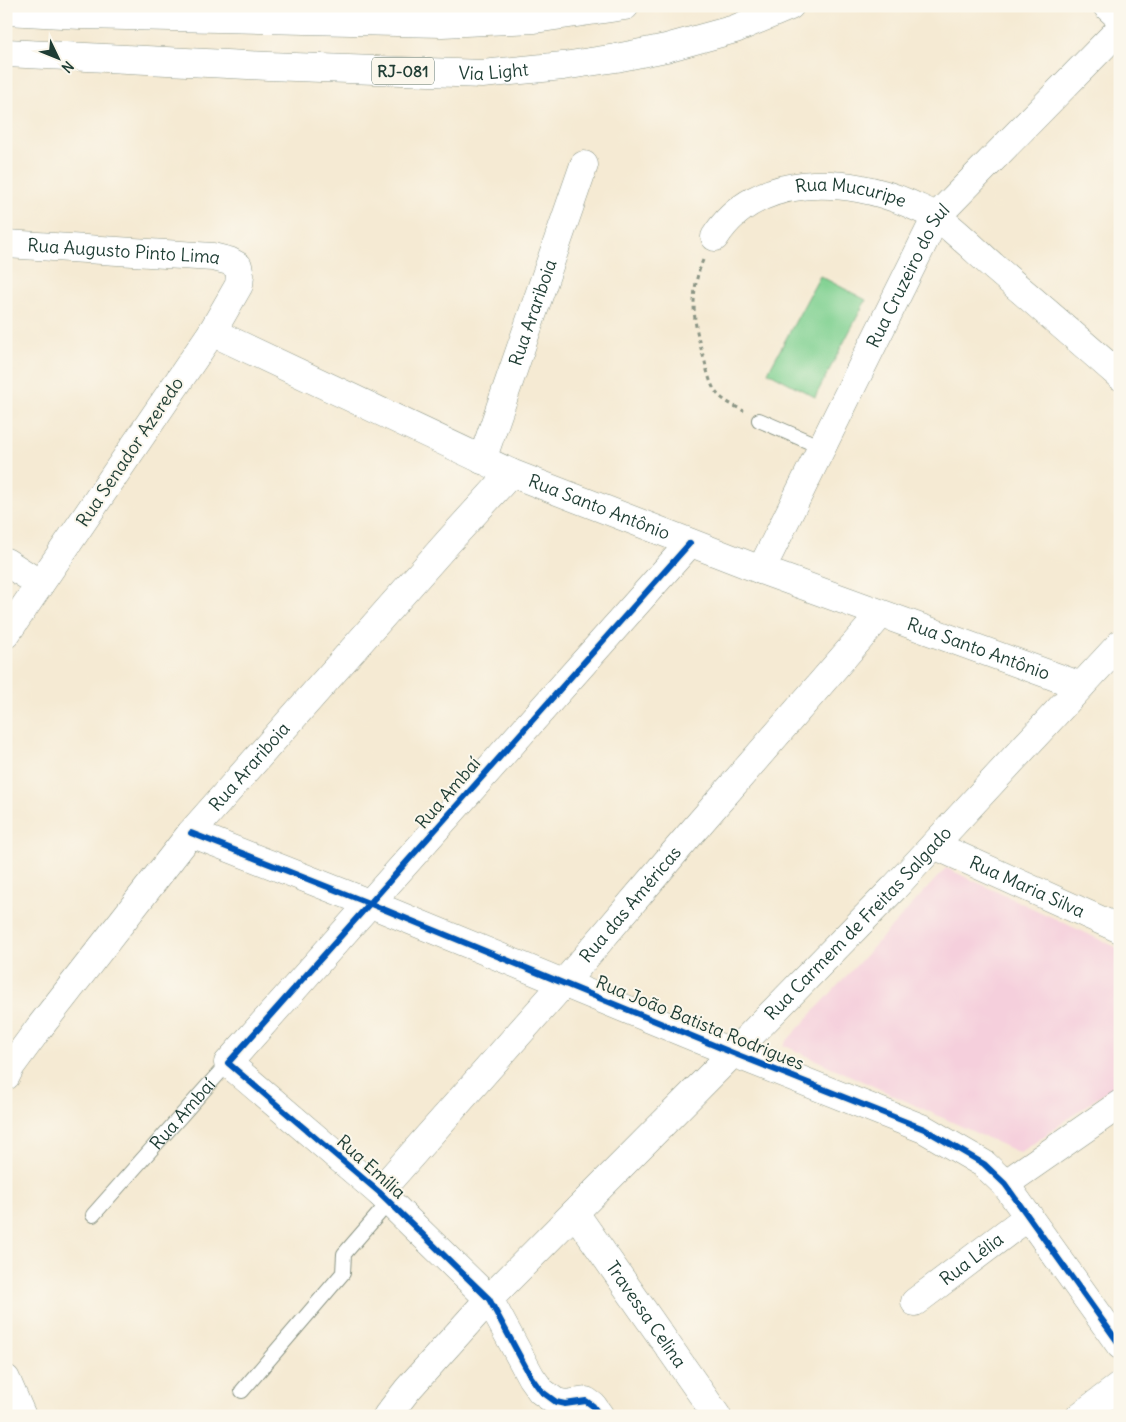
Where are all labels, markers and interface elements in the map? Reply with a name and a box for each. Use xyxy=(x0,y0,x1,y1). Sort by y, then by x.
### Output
north arrow xyxy=(32,32,82,82)
text: N xyxy=(58,57,77,77)
street label: Via Light xyxy=(458,57,529,85)
road number: RJ-081 xyxy=(372,58,434,84)
street label: Rua Mucuripe xyxy=(794,173,910,212)
street label: Rua Cruzeiro do Sul xyxy=(861,198,954,351)
street label: Rua Augusto Pinto Lima xyxy=(27,233,223,269)
street label: Rua Arariboia xyxy=(503,256,562,369)
street label: Rua Senador Azeredo xyxy=(71,372,188,531)
street label: Rua Santo Antônio xyxy=(525,469,673,545)
street label: Rua Santo Antônio xyxy=(904,612,1053,685)
street label: Rua Arariboia xyxy=(204,717,295,816)
street label: Rua Ambaí xyxy=(410,752,485,833)
street label: Rua Carmem de Freitas Salgado xyxy=(759,821,956,1025)
street label: Rua das Américas xyxy=(574,841,686,967)
street label: Rua Maria Silva xyxy=(966,850,1088,923)
street label: Rua João Batista Rodrigues xyxy=(593,970,808,1075)
street label: Rua Ambaí xyxy=(144,1073,220,1154)
street label: Rua Emília xyxy=(332,1130,411,1204)
street label: Rua Lélia xyxy=(935,1227,1008,1290)
street label: Travessa Celina xyxy=(601,1257,692,1372)

